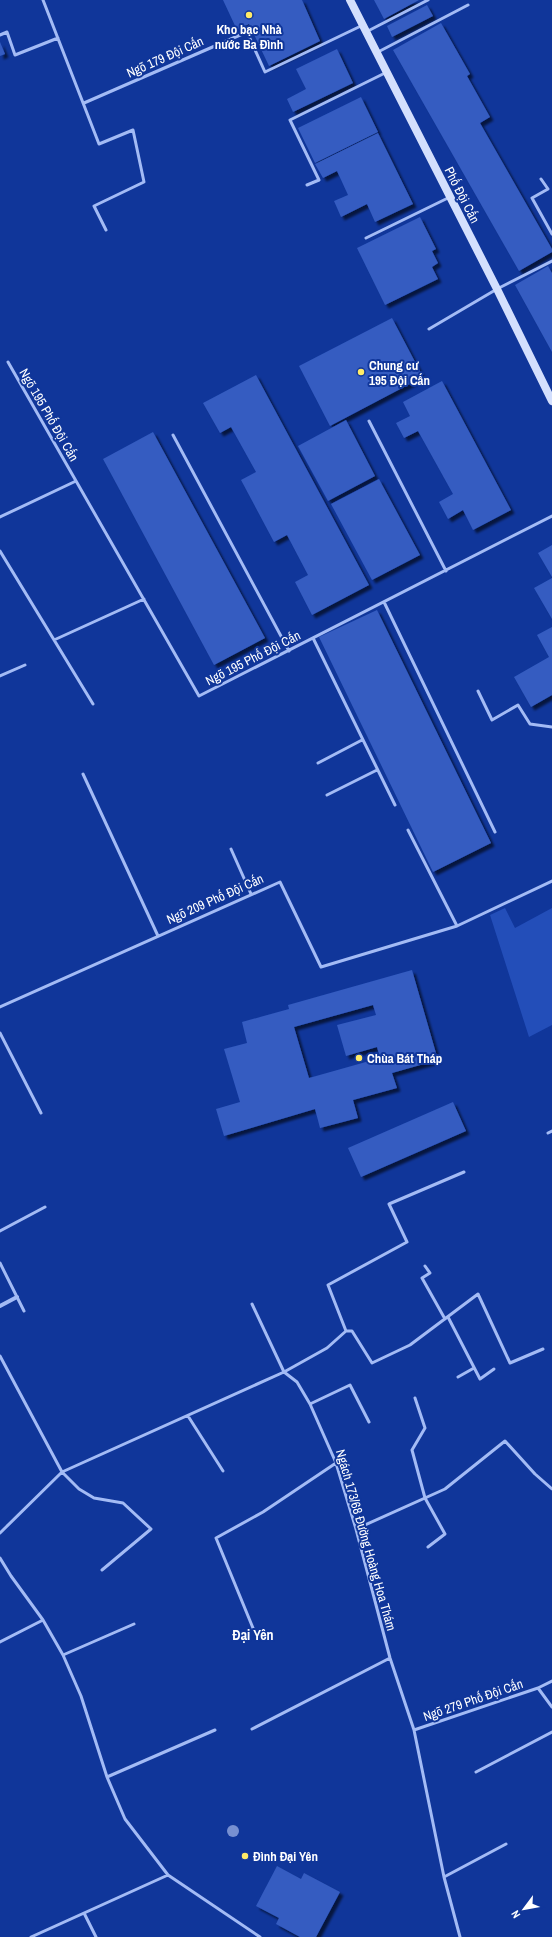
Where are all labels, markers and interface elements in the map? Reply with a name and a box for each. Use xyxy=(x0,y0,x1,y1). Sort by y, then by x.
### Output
marker: Kho bạc Nhà nước Ba Đình xyxy=(244,10,254,20)
place label: Kho bạc Nhà nước Ba Đình xyxy=(215,21,283,53)
street label: Ngõ 179 Đội Cấn xyxy=(124,32,206,82)
street label: Phố Đội Cấn xyxy=(441,164,483,226)
place label: Chung cư 195 Đội Cấn xyxy=(369,357,430,389)
street label: Ngõ 195 Phố Đội Cấn xyxy=(16,366,82,464)
marker: Chung cư 195 Đội Cấn xyxy=(356,367,366,377)
street label: Ngõ 195 Phố Đội Cấn xyxy=(203,627,303,689)
street label: Ngõ 209 Phố Đội Cấn xyxy=(164,870,266,928)
place label: Chùa Bát Tháp xyxy=(367,1050,442,1067)
marker: Chùa Bát Tháp xyxy=(354,1053,364,1063)
street label: Ngách 173/68 Đường Hoàng Hoa Thám xyxy=(332,1447,400,1633)
district label: Đại Yên xyxy=(232,1626,274,1644)
street label: Ngõ 279 Phố Đội Cấn xyxy=(421,1675,525,1725)
place label: Đình Đại Yên xyxy=(253,1848,318,1865)
marker: Đình Đại Yên xyxy=(240,1851,250,1861)
north arrow xyxy=(504,1889,544,1929)
text: N xyxy=(508,1908,523,1921)

